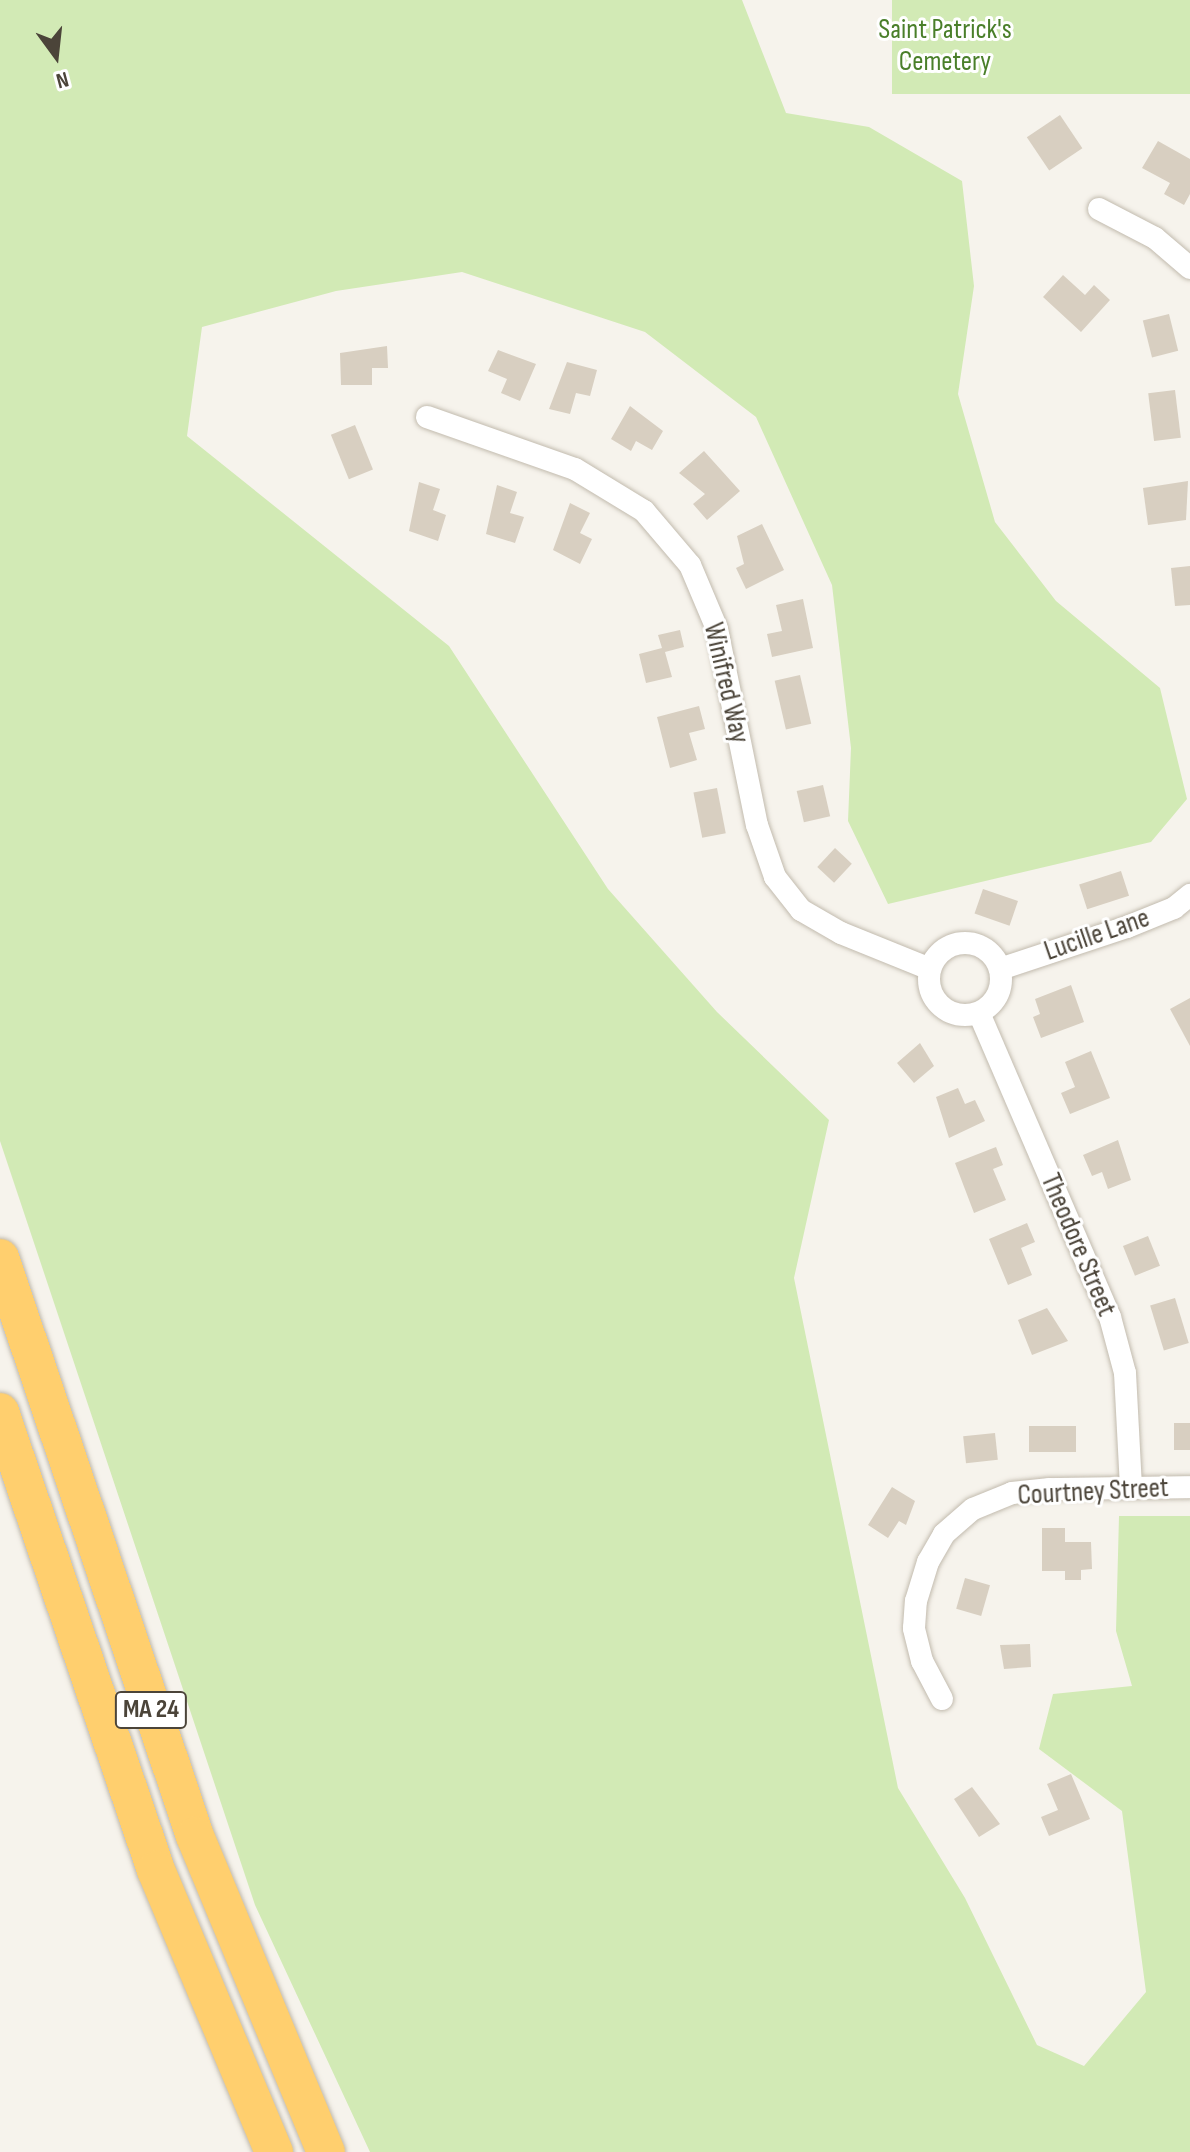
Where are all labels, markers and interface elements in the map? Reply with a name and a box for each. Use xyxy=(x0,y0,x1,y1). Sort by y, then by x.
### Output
park label: Saint Patrick's Cemetery xyxy=(878,13,1012,79)
north arrow xyxy=(16,16,96,96)
text: N xyxy=(53,65,72,94)
street label: Winifred Way xyxy=(696,620,756,746)
street label: Lucille Lane xyxy=(1040,901,1154,969)
street label: Theodore Street xyxy=(1033,1169,1123,1321)
street label: Courtney Street xyxy=(1017,1471,1169,1513)
road number: MA 24 xyxy=(113,1688,189,1732)

